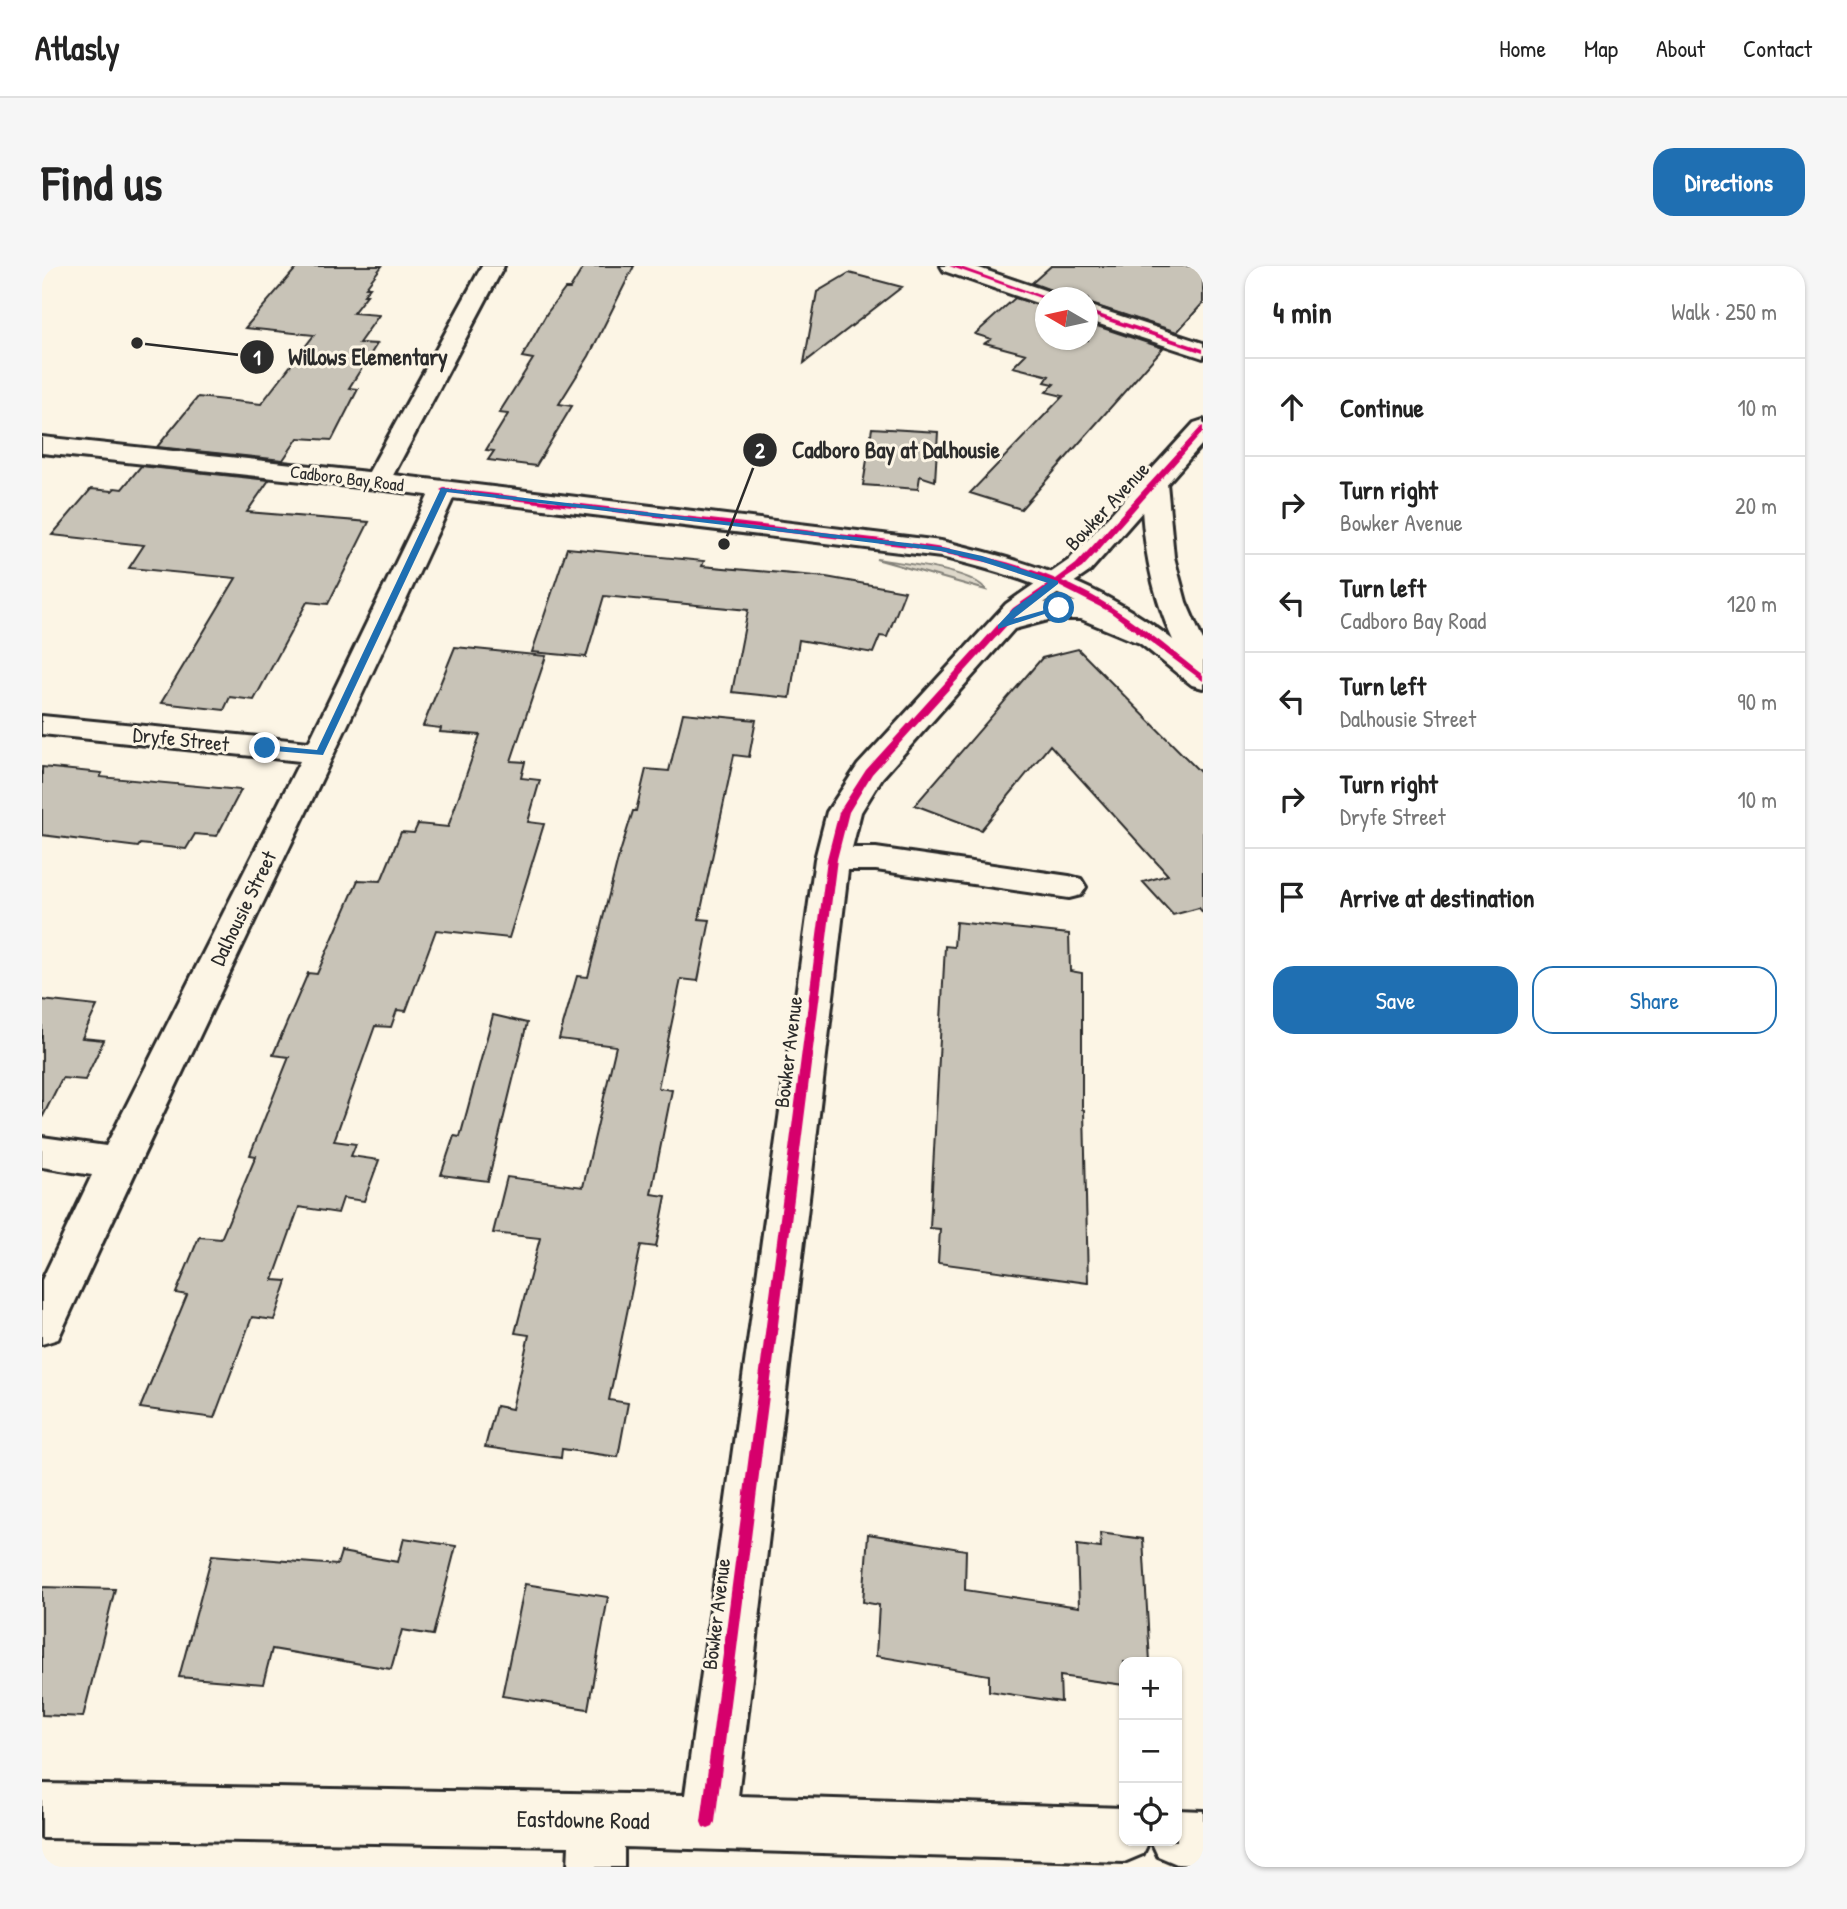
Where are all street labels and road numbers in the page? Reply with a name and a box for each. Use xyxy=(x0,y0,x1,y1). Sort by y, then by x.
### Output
street label: Bowker Avenue xyxy=(1058,455,1156,557)
street label: Cadboro Bay Road xyxy=(289,459,405,497)
street label: Dryfe Street xyxy=(131,720,231,759)
street label: Dalhousie Street xyxy=(203,845,284,970)
street label: Bowker Avenue xyxy=(767,995,809,1109)
street label: Bowker Avenue xyxy=(695,1557,737,1671)
street label: Eastdowne Road xyxy=(516,1802,650,1836)

